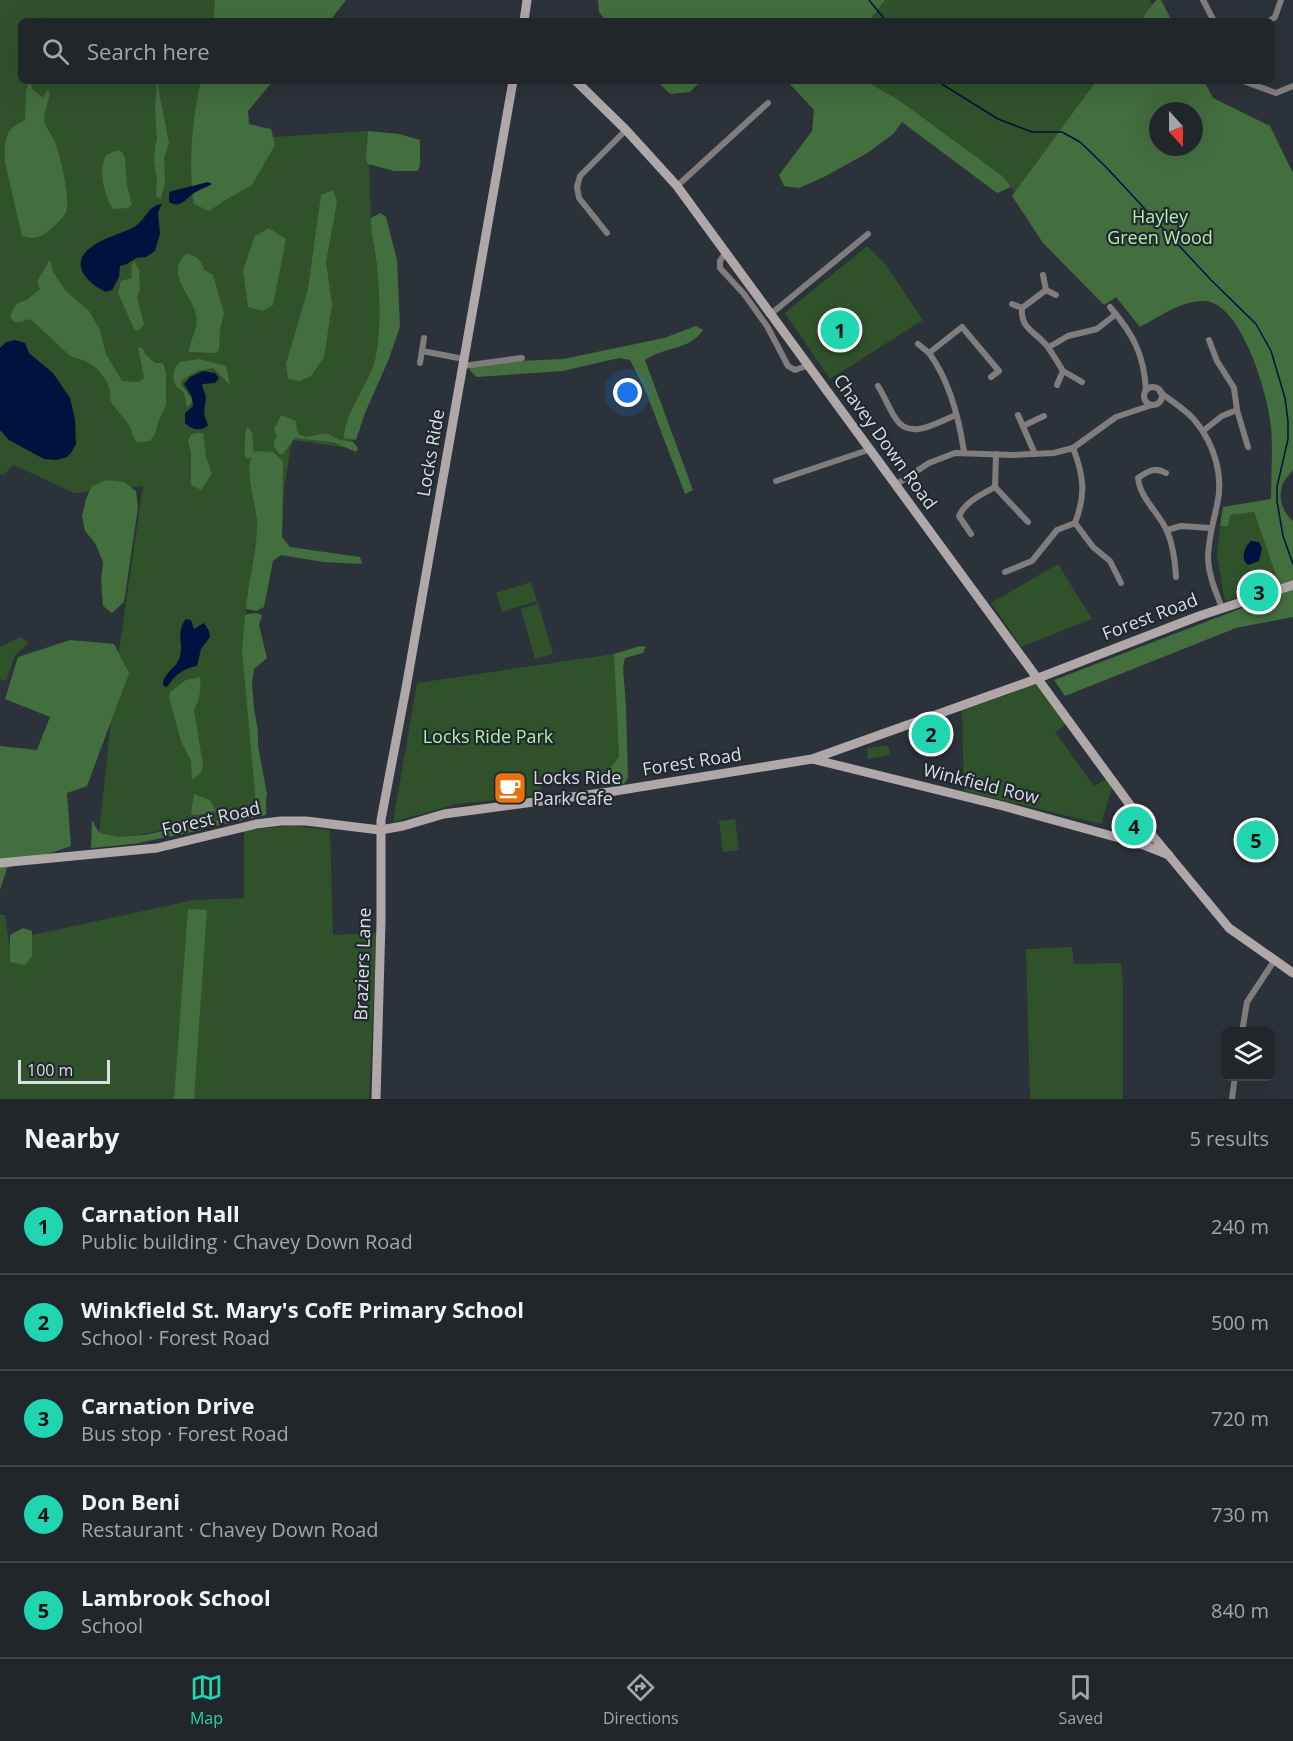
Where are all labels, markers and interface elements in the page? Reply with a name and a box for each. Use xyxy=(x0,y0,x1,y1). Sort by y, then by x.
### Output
search box xyxy=(18,18,1275,84)
icon: search xyxy=(39,35,72,68)
text: Search here xyxy=(87,36,210,66)
north arrow xyxy=(1149,102,1203,156)
park label: Hayley Green Wood xyxy=(1107,204,1213,249)
pin: 1 xyxy=(820,308,860,352)
street label: Chavey Down Road xyxy=(829,369,943,514)
your location xyxy=(613,378,642,407)
street label: Locks Ride xyxy=(411,407,450,498)
pin: 3 xyxy=(1240,570,1278,614)
street label: Forest Road xyxy=(1099,587,1201,645)
pin: 2 xyxy=(912,712,950,756)
park label: Locks Ride Park xyxy=(423,724,554,748)
street label: Forest Road xyxy=(640,741,743,781)
street label: Winkfield Row xyxy=(921,757,1042,809)
place label: Locks Ride Park Cafe xyxy=(533,765,621,810)
cafe icon: Locks Ride Park Cafe xyxy=(492,770,528,806)
street label: Forest Road xyxy=(159,795,262,841)
pin: 4 xyxy=(1114,804,1154,848)
pin: 5 xyxy=(1236,818,1276,862)
street label: Braziers Lane xyxy=(348,907,376,1021)
map controls xyxy=(1221,1027,1275,1081)
button: layers xyxy=(1221,1027,1275,1081)
scale bar xyxy=(18,1057,110,1084)
text: 100 m xyxy=(27,1059,73,1081)
text: Nearby xyxy=(24,1120,119,1156)
text: 5 results xyxy=(1189,1125,1269,1152)
text: Carnation Hall xyxy=(81,1198,240,1228)
text: 1 xyxy=(38,1213,49,1240)
text: 240 m xyxy=(1211,1213,1269,1240)
text: Public building · Chavey Down Road xyxy=(81,1228,413,1255)
text: Winkfield St. Mary's CofE Primary School xyxy=(81,1294,524,1324)
text: 2 xyxy=(38,1309,49,1336)
text: 500 m xyxy=(1211,1309,1269,1336)
text: School · Forest Road xyxy=(81,1324,270,1351)
text: Carnation Drive xyxy=(81,1390,255,1420)
text: 3 xyxy=(38,1405,49,1432)
text: 720 m xyxy=(1211,1405,1269,1432)
text: Bus stop · Forest Road xyxy=(81,1420,289,1447)
text: Don Beni xyxy=(81,1486,180,1516)
text: 4 xyxy=(38,1501,49,1528)
text: 730 m xyxy=(1211,1501,1269,1528)
text: Restaurant · Chavey Down Road xyxy=(81,1516,379,1543)
text: Lambrook School xyxy=(81,1582,271,1612)
text: 5 xyxy=(38,1597,49,1624)
text: 840 m xyxy=(1211,1597,1269,1624)
text: School xyxy=(81,1612,143,1639)
tab: Map xyxy=(190,1671,223,1729)
tab: Directions xyxy=(603,1671,679,1729)
tab: Saved xyxy=(1059,1671,1103,1729)

